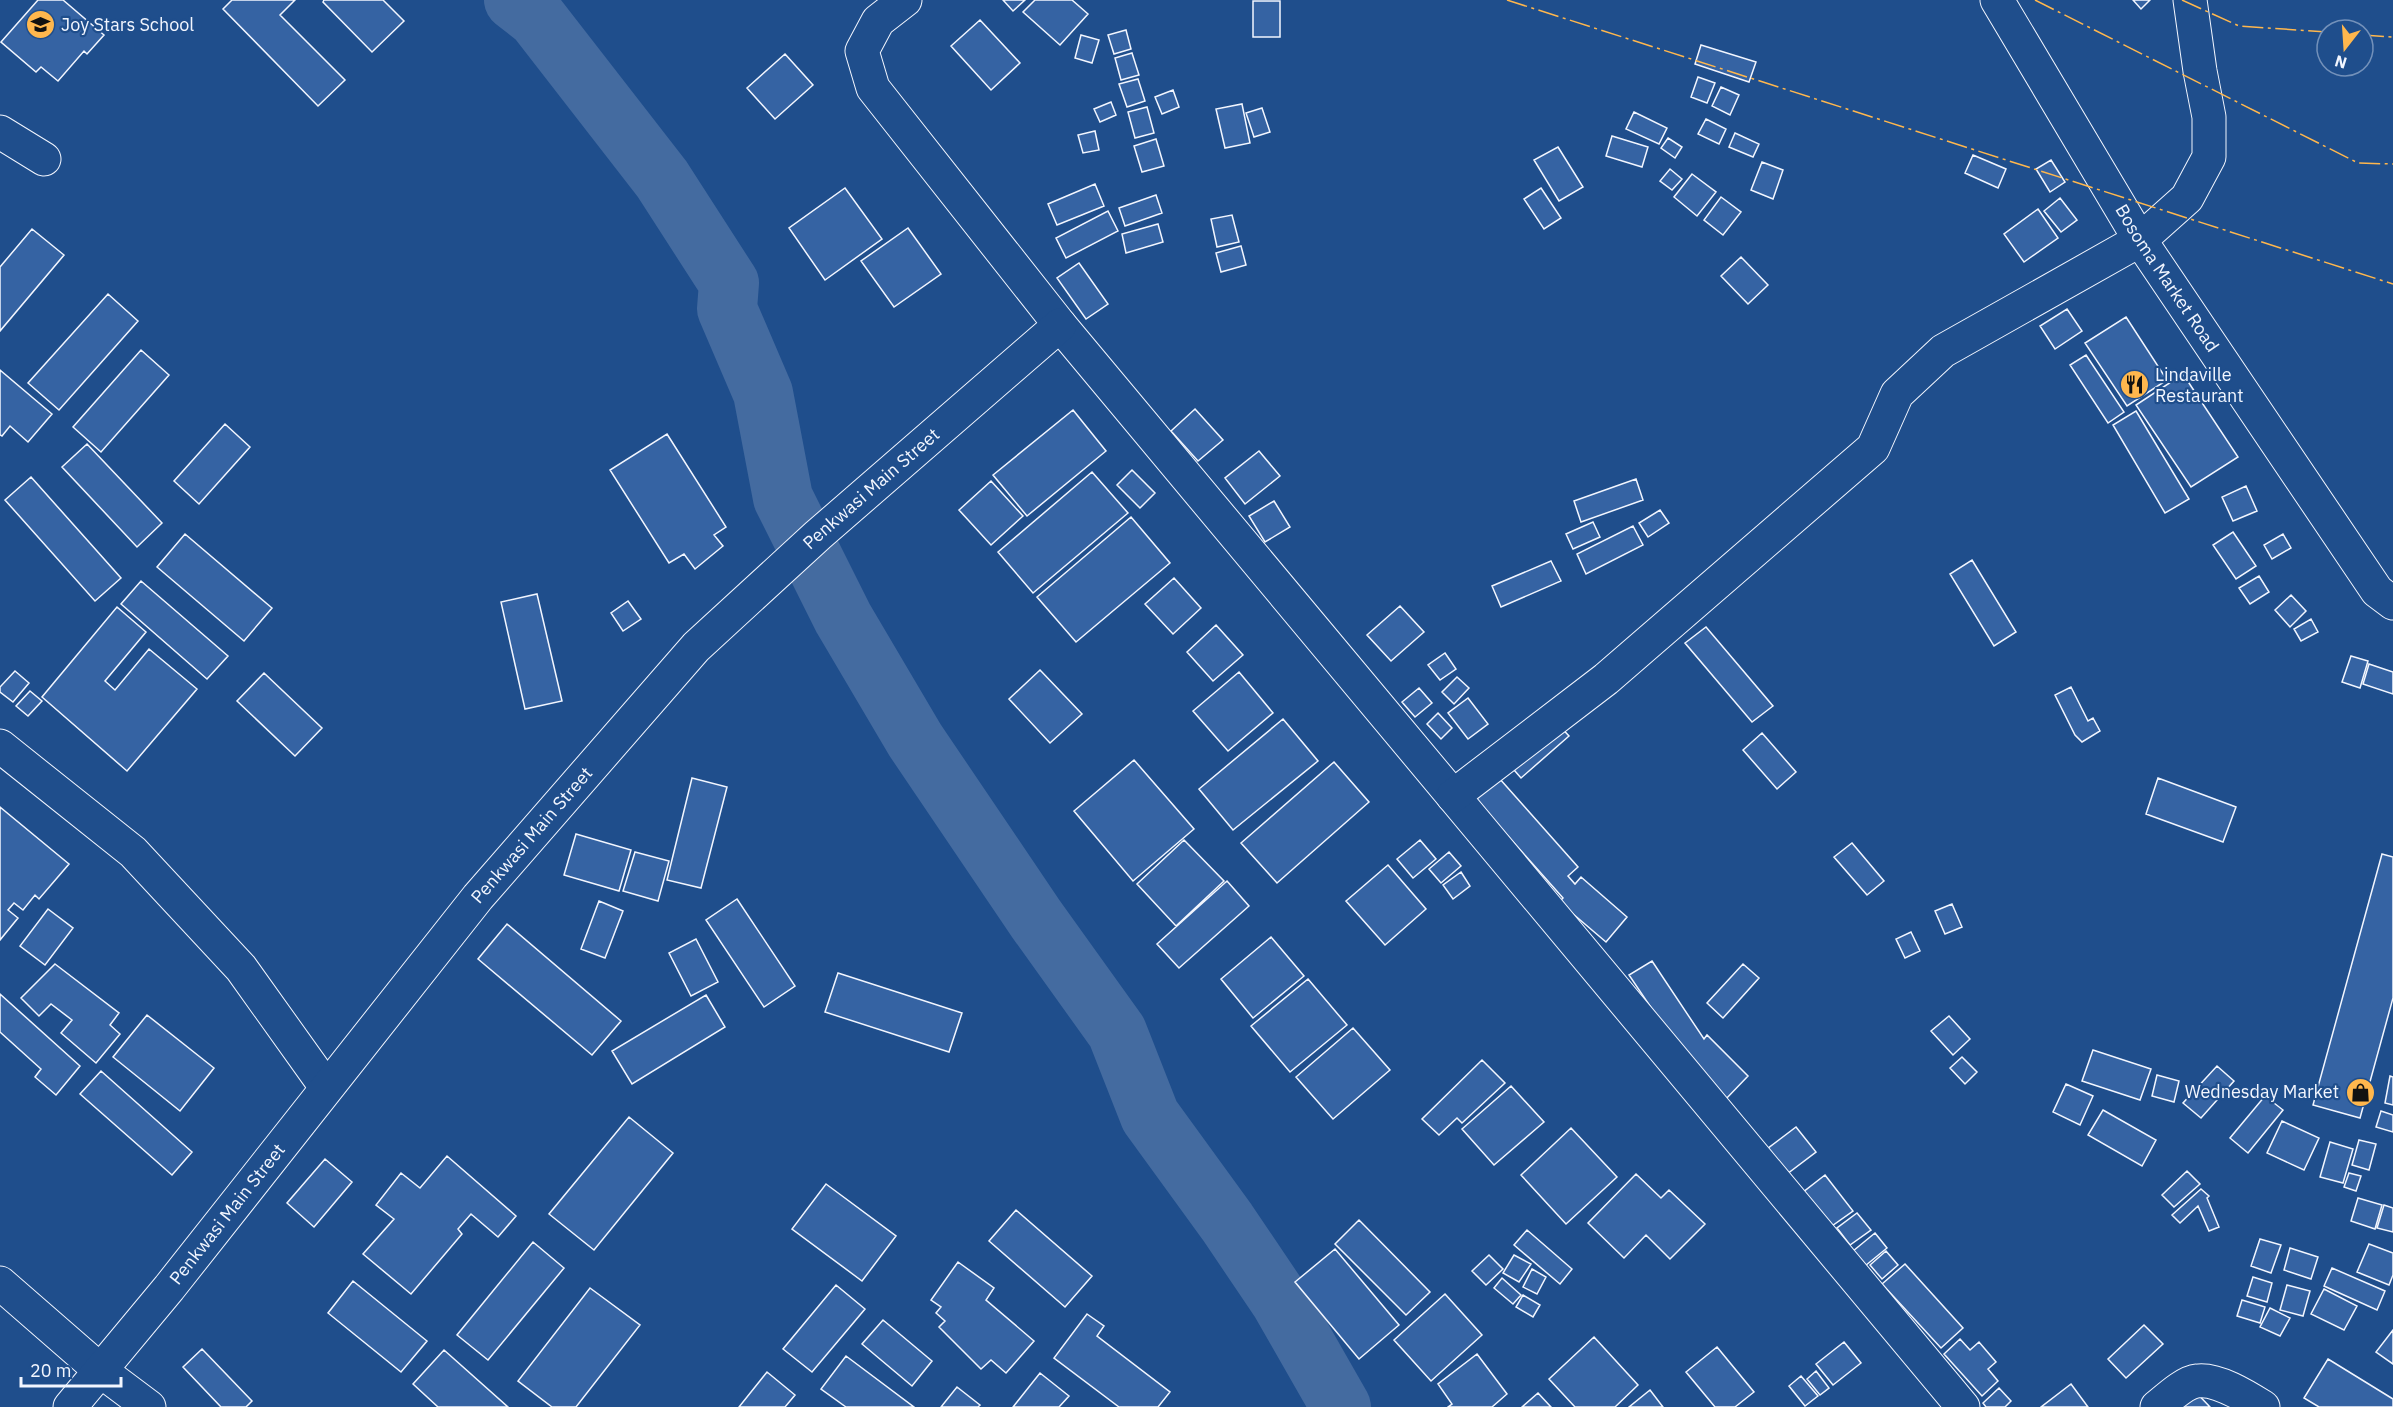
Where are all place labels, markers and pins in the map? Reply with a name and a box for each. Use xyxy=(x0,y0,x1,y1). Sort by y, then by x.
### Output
school or university icon: Joy Stars School xyxy=(24,9,56,41)
place label: Joy Stars School xyxy=(61,13,194,36)
place label: Lindaville Restaurant xyxy=(2155,363,2244,407)
restaurant icon: Lindaville Restaurant xyxy=(2118,369,2150,401)
shop icon: Wednesday Market xyxy=(2344,1076,2376,1108)
place label: Wednesday Market xyxy=(2185,1080,2339,1103)

